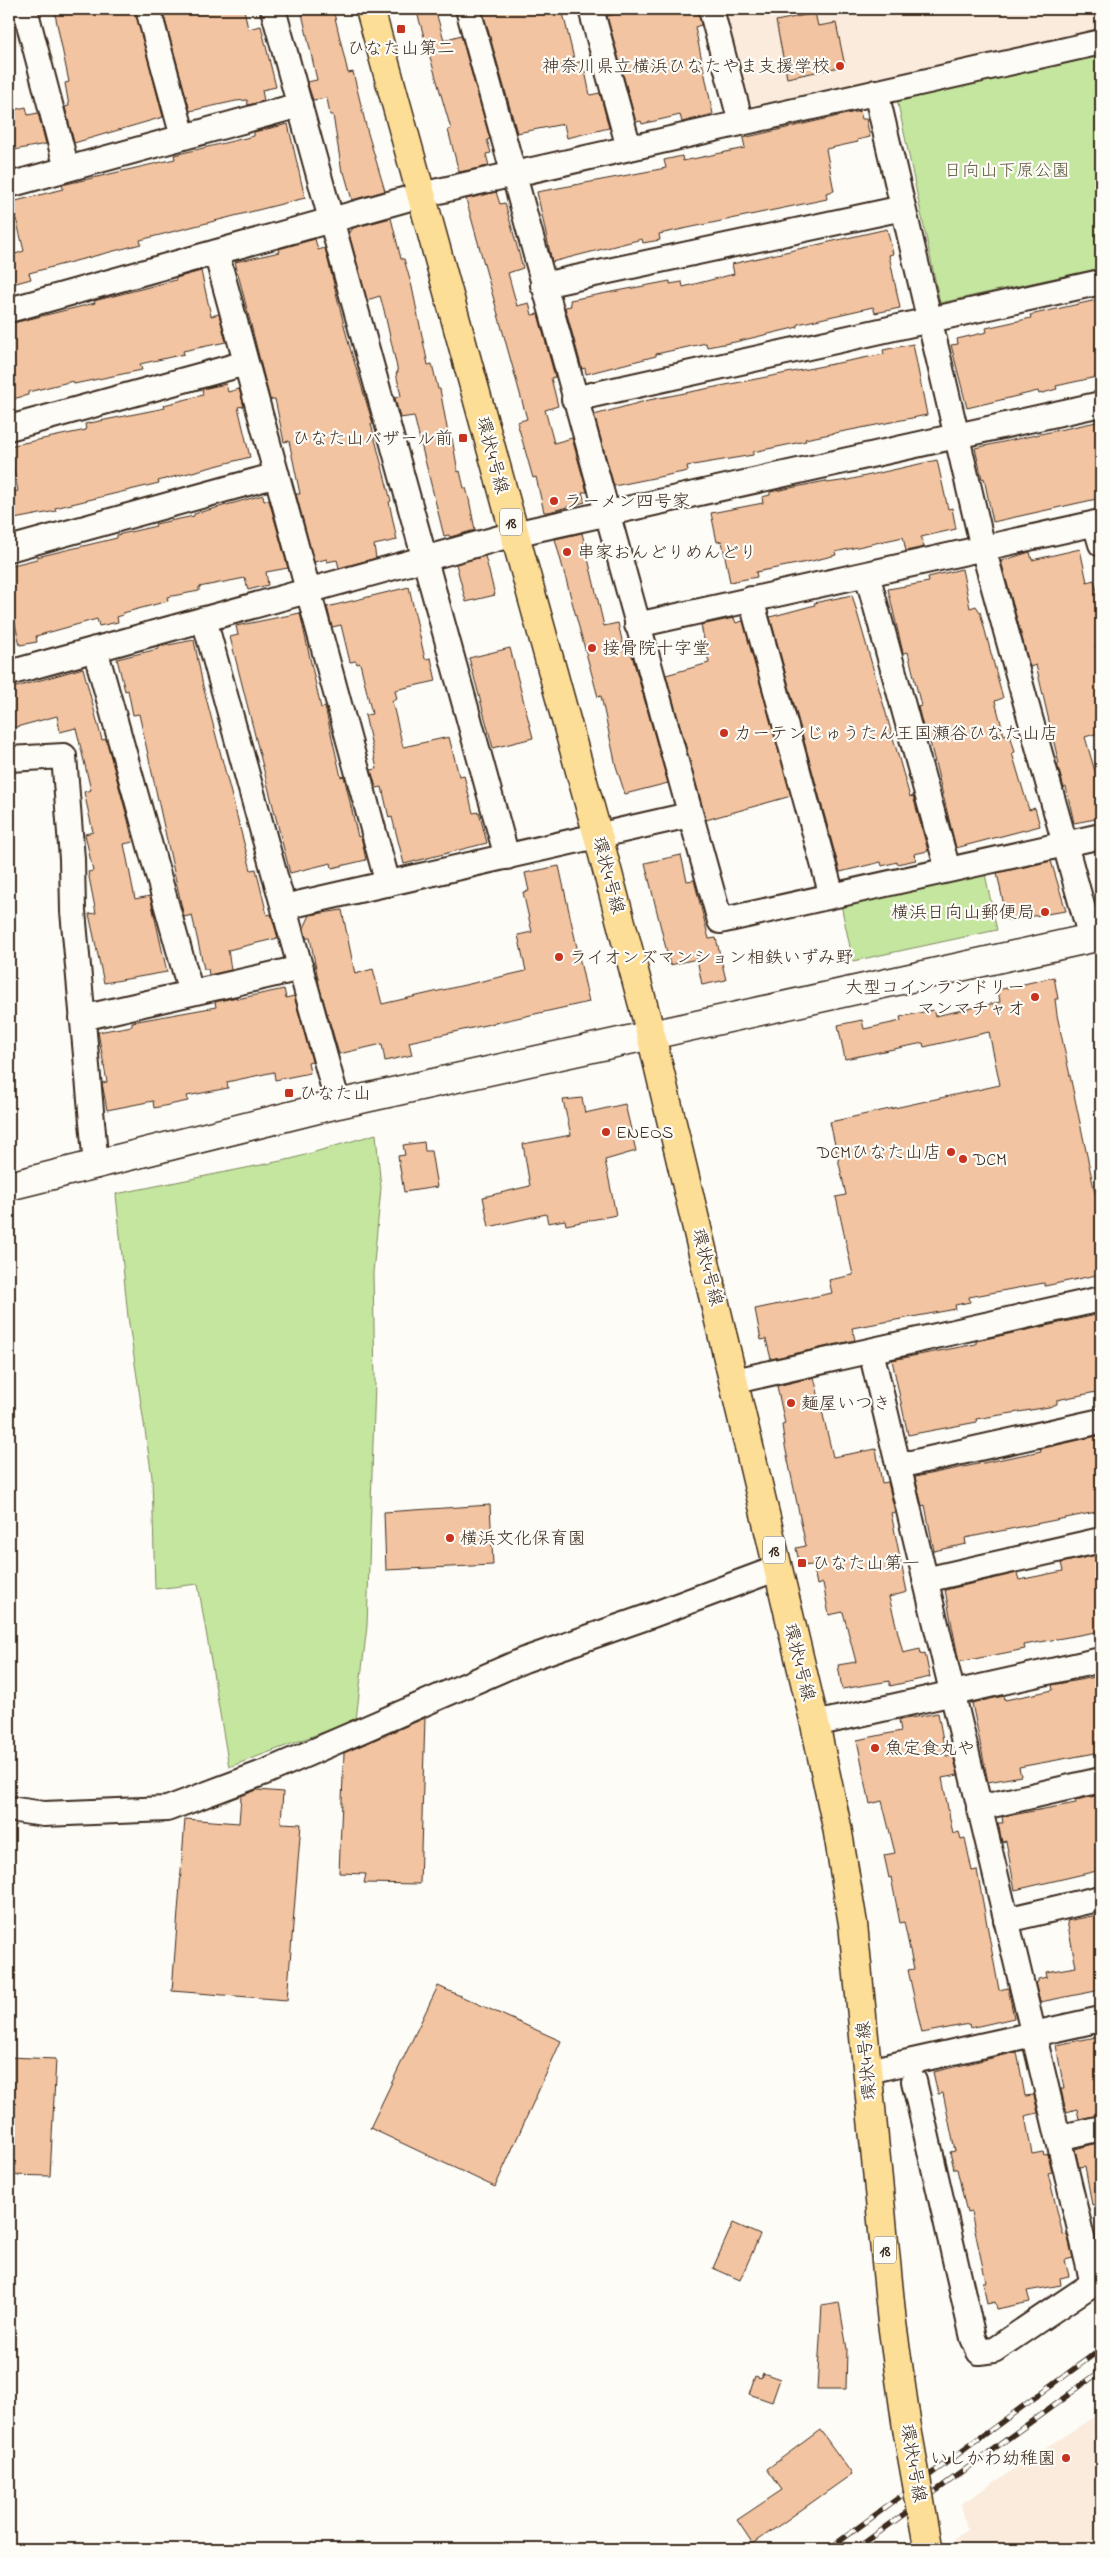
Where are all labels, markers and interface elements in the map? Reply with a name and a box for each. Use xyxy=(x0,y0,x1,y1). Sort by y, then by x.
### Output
marker: ひなた山第二 xyxy=(395,23,407,35)
place label: ひなた山第二 xyxy=(347,37,455,63)
place label: 神奈川県立横浜ひなたやま支援学校 xyxy=(542,55,830,81)
marker: 神奈川県立横浜ひなたやま支援学校 xyxy=(834,60,846,72)
park label: 日向山下原公園 xyxy=(944,159,1070,185)
street label: 環状4号線 xyxy=(468,414,514,497)
place label: ひなた山バザール前 xyxy=(292,427,453,453)
marker: ひなた山バザール前 xyxy=(457,432,469,444)
place label: ラーメン四号家 xyxy=(564,490,690,516)
marker: ラーメン四号家 xyxy=(548,495,560,507)
road number: 18 xyxy=(500,508,522,536)
place label: 串家おんどりめんどり xyxy=(577,541,757,567)
marker: 串家おんどりめんどり xyxy=(561,546,573,558)
place label: 接骨院十字堂 xyxy=(602,637,710,663)
marker: 接骨院十字堂 xyxy=(586,642,598,654)
place label: カーテンじゅうたん王国瀬谷ひなた山店 xyxy=(734,722,1058,748)
marker: カーテンじゅうたん王国瀬谷ひなた山店 xyxy=(718,727,730,739)
street label: 環状4号線 xyxy=(584,834,630,917)
place label: 横浜日向山郵便局 xyxy=(891,901,1035,927)
marker: 横浜日向山郵便局 xyxy=(1039,906,1051,918)
place label: ライオンズマンション相鉄いずみ野 xyxy=(569,946,853,972)
marker: ライオンズマンション相鉄いずみ野 xyxy=(553,951,565,963)
place label: 大型コインランドリー マンマチャオ xyxy=(845,976,1025,1023)
marker: 大型コインランドリー マンマチャオ xyxy=(1029,991,1041,1003)
place label: ひなた山 xyxy=(299,1082,371,1108)
marker: ひなた山 xyxy=(283,1087,295,1099)
place label: ENEOS xyxy=(616,1121,673,1147)
marker: ENEOS xyxy=(600,1126,612,1138)
place label: DCMひなた山店 xyxy=(816,1141,941,1167)
marker: DCMひなた山店 xyxy=(945,1146,957,1158)
place label: DCM xyxy=(972,1148,1007,1174)
marker: DCM xyxy=(957,1153,969,1165)
street label: 環状4号線 xyxy=(684,1226,728,1309)
place label: 麺屋いつき xyxy=(801,1392,891,1418)
marker: 麺屋いつき xyxy=(785,1397,797,1409)
place label: 横浜文化保育園 xyxy=(460,1527,586,1553)
marker: 横浜文化保育園 xyxy=(444,1532,456,1544)
road number: 18 xyxy=(763,1536,785,1564)
place label: ひなた山第一 xyxy=(812,1552,920,1578)
marker: ひなた山第一 xyxy=(796,1557,808,1569)
street label: 環状4号線 xyxy=(776,1621,820,1704)
place label: 魚定食丸や xyxy=(885,1737,975,1763)
marker: 魚定食丸や xyxy=(869,1742,881,1754)
street label: 環状4号線 xyxy=(852,2020,884,2102)
road number: 18 xyxy=(874,2236,896,2264)
street label: 環状4号線 xyxy=(892,2422,932,2505)
place label: いしかわ幼稚園 xyxy=(930,2447,1056,2473)
marker: いしかわ幼稚園 xyxy=(1060,2452,1072,2464)

